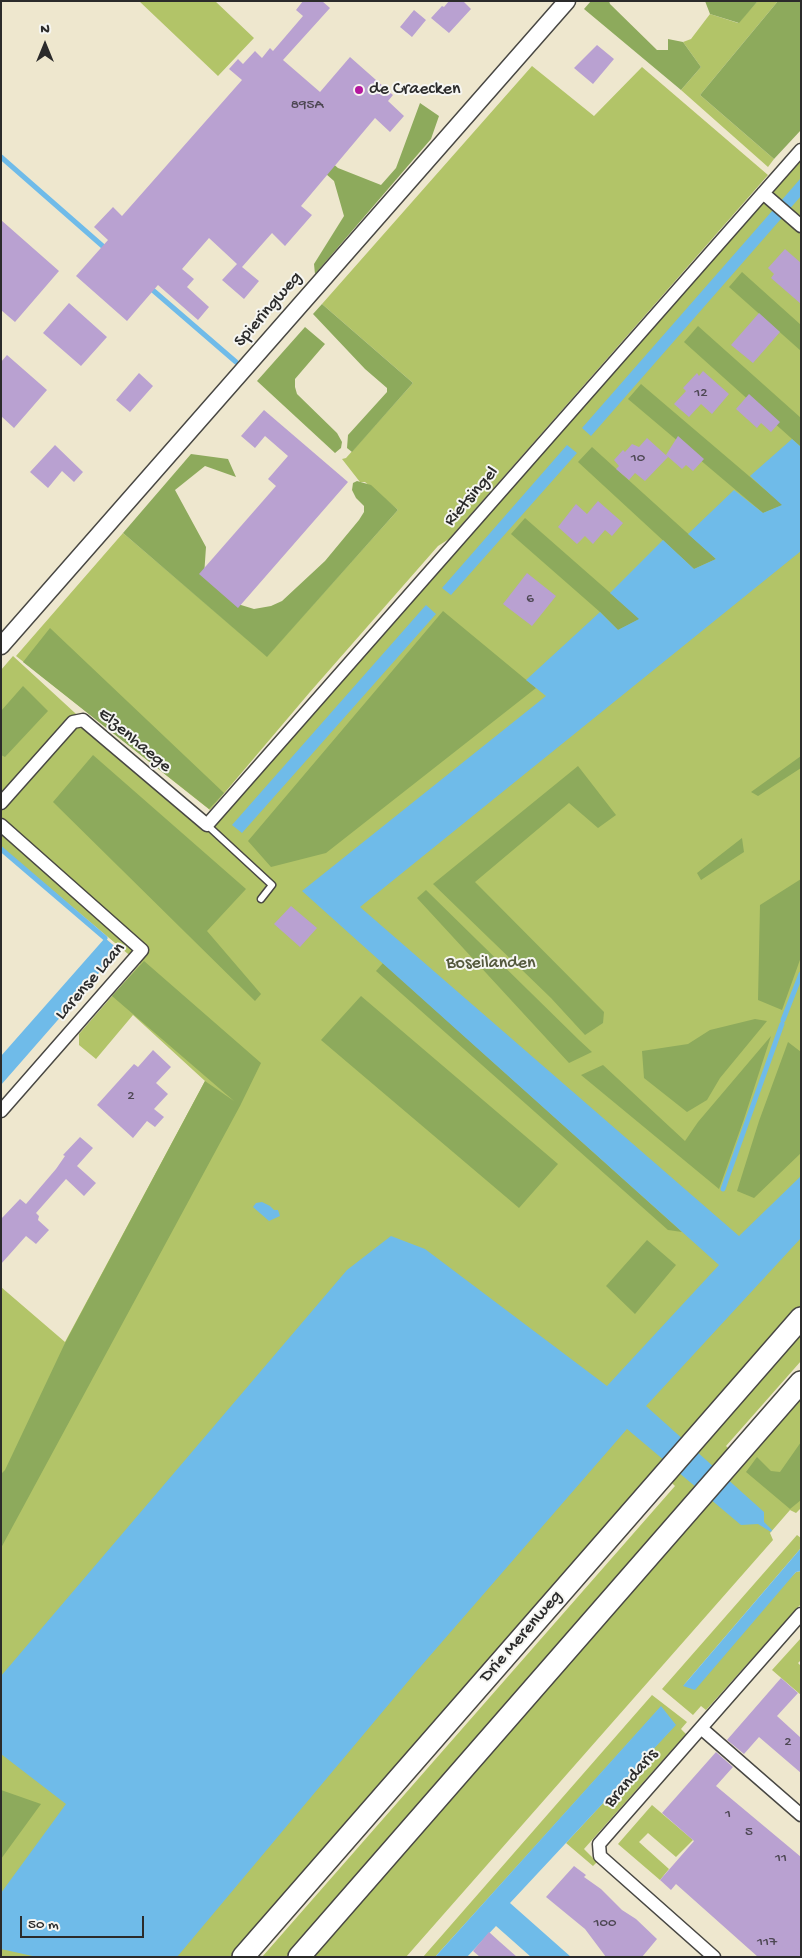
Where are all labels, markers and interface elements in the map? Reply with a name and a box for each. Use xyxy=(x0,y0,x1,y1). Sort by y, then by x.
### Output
north arrow xyxy=(20,20,70,70)
text: N xyxy=(40,21,50,38)
place label: de Craecken xyxy=(369,79,460,101)
marker: de Craecken xyxy=(353,84,365,96)
house number: 895A xyxy=(291,97,323,115)
street label: Spieringweg xyxy=(230,268,308,352)
house number: 12 xyxy=(694,385,708,403)
house number: 10 xyxy=(631,450,645,468)
street label: Rietsingel xyxy=(440,463,504,531)
house number: 6 xyxy=(526,591,534,609)
street label: Elzenhaege xyxy=(93,704,175,778)
street label: Larense Laan xyxy=(51,939,131,1025)
park label: Boseilanden xyxy=(446,953,536,975)
house number: 2 xyxy=(127,1088,135,1106)
street label: Drie Merenweg xyxy=(476,1587,568,1687)
house number: 2 xyxy=(784,1734,792,1752)
street label: Brandaris xyxy=(600,1745,664,1813)
house number: 1 xyxy=(725,1806,731,1824)
house number: 5 xyxy=(745,1824,753,1842)
house number: 11 xyxy=(775,1850,787,1868)
scale bar xyxy=(22,1906,146,1938)
house number: 100 xyxy=(593,1915,617,1933)
text: 50 m xyxy=(28,1916,59,1934)
house number: 117 xyxy=(757,1934,777,1952)

